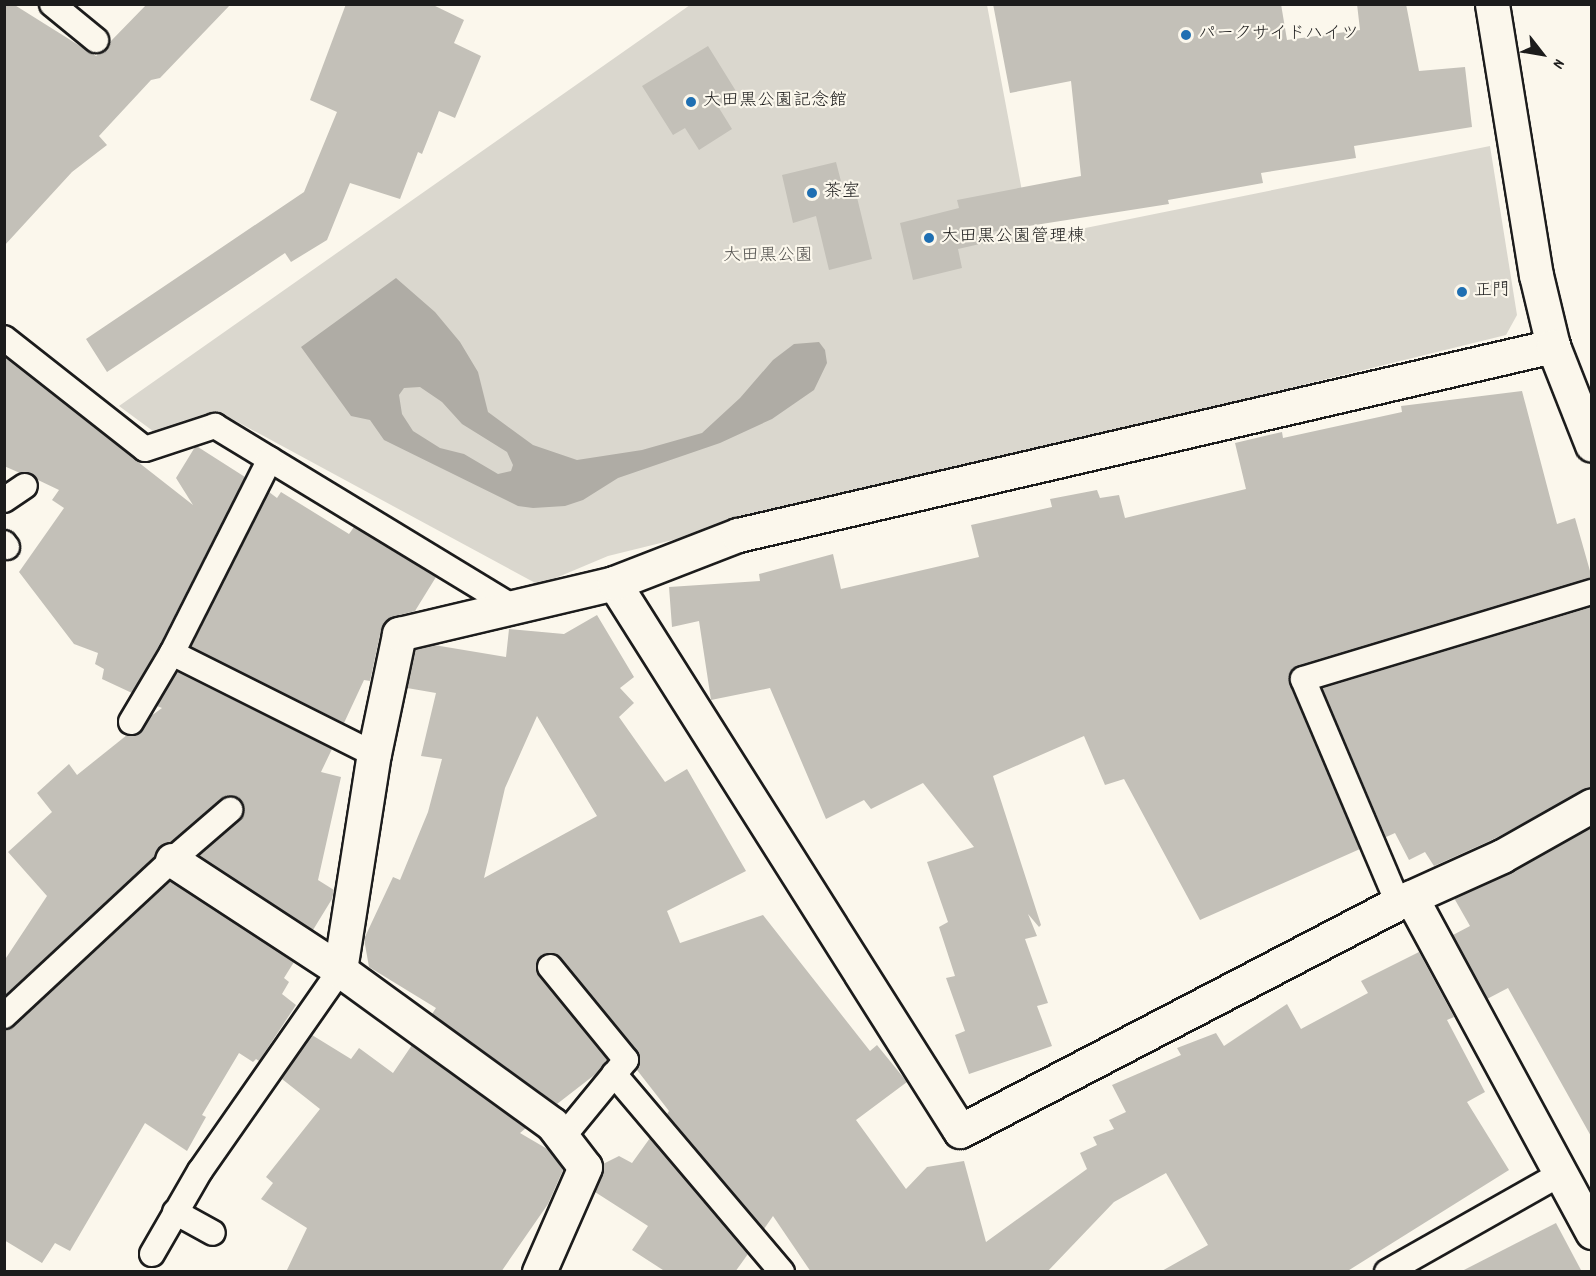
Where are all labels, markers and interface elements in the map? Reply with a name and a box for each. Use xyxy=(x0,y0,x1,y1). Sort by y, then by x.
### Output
place label: パークサイドハイツ xyxy=(1198,24,1360,46)
north arrow xyxy=(1512,24,1572,84)
marker: パークサイドハイツ xyxy=(1179,28,1193,42)
text: N xyxy=(1546,54,1570,73)
place label: 大田黒公園記念館 xyxy=(703,91,847,113)
marker: 大田黒公園記念館 xyxy=(684,95,698,109)
place label: 茶室 xyxy=(824,182,860,204)
marker: 茶室 xyxy=(805,186,819,200)
place label: 大田黒公園管理棟 xyxy=(941,227,1085,249)
marker: 大田黒公園管理棟 xyxy=(922,231,936,245)
park label: 大田黒公園 xyxy=(723,246,813,268)
place label: 正門 xyxy=(1474,281,1510,303)
marker: 正門 xyxy=(1455,285,1469,299)

